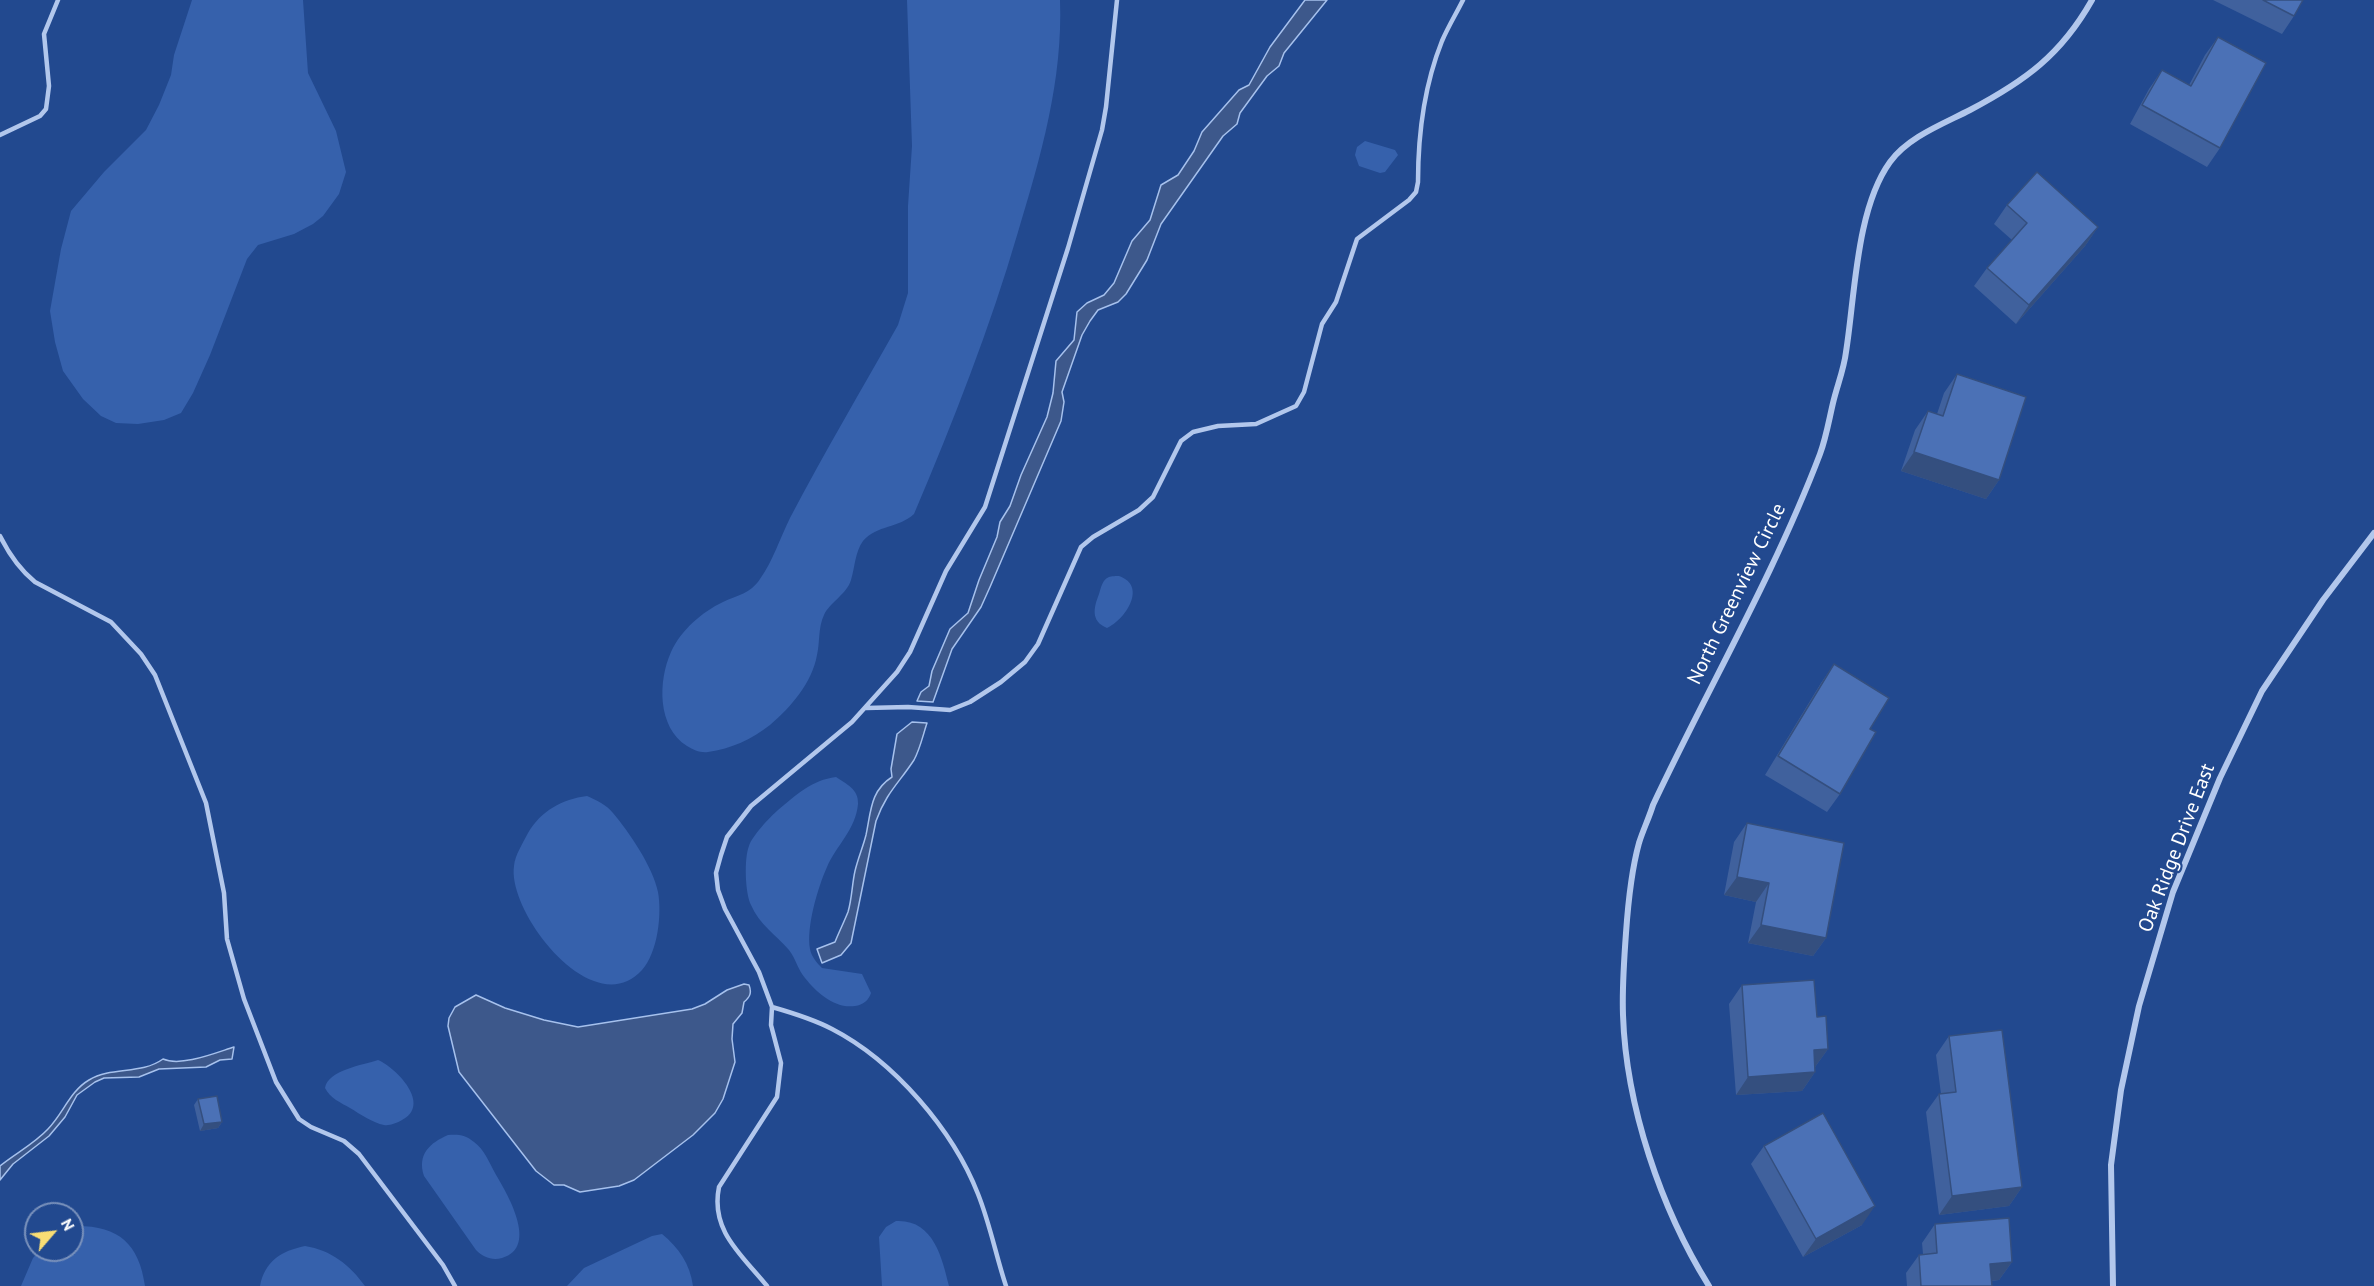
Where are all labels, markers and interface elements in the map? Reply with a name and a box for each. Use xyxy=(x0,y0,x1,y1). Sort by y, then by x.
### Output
street label: North Greenview Circle xyxy=(1683,500,1791,688)
street label: Oak Ridge Drive East xyxy=(2134,760,2220,936)
north arrow xyxy=(24,1202,84,1262)
text: N xyxy=(57,1215,79,1234)

